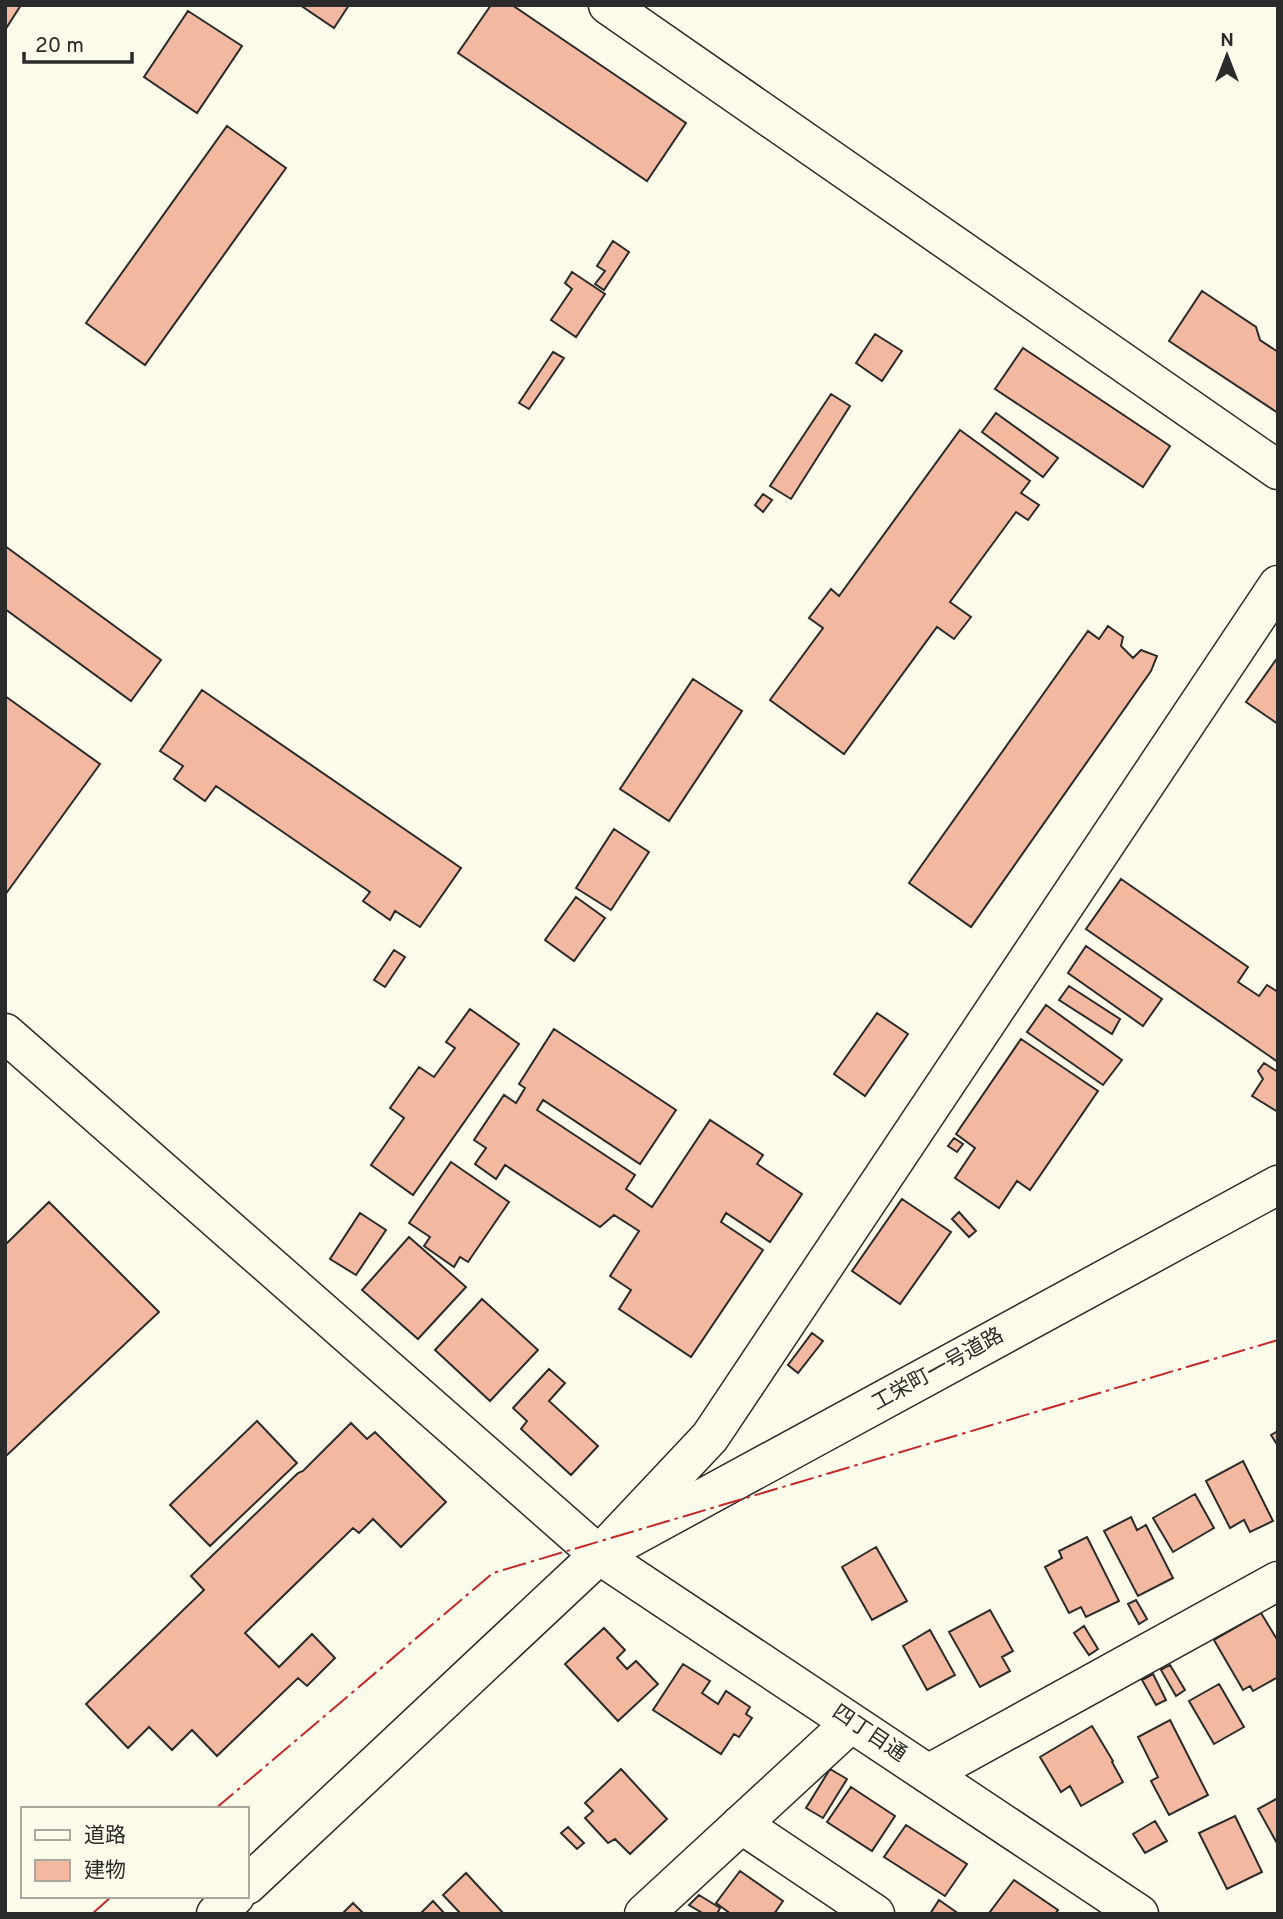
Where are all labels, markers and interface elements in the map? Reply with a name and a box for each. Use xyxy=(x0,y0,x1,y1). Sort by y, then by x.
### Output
scale bar xyxy=(24,21,133,65)
north arrow xyxy=(1192,21,1262,91)
text: N xyxy=(1220,29,1234,53)
text: 20 m xyxy=(35,33,84,60)
street label: 工栄町一号道路 xyxy=(867,1323,1009,1417)
street label: 四丁目通 xyxy=(827,1699,911,1769)
legend xyxy=(21,1807,248,1898)
text: 道路 xyxy=(84,1823,126,1850)
text: 建物 xyxy=(84,1858,126,1885)

